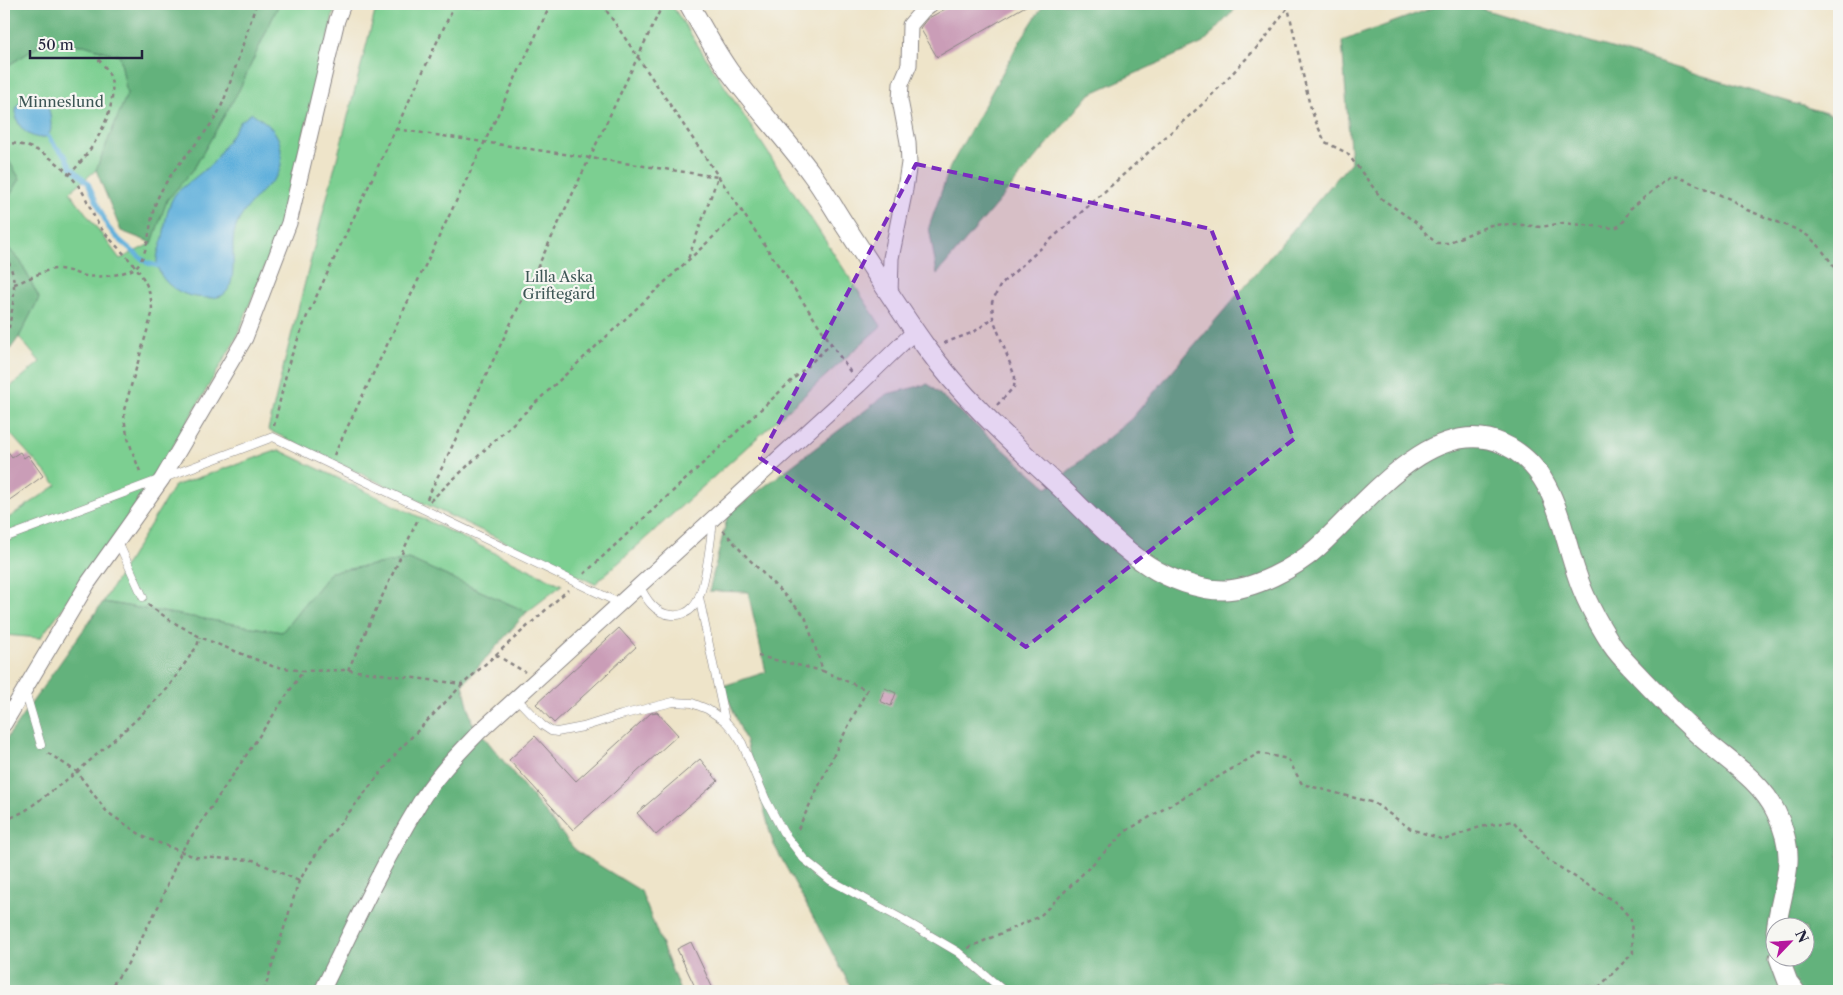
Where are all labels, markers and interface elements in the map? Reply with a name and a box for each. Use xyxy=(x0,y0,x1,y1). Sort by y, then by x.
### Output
scale bar xyxy=(30,28,142,60)
text: 50 m xyxy=(38,35,74,54)
park label: Minneslund xyxy=(18,92,104,111)
park label: Lilla Aska Griftegård xyxy=(523,267,595,303)
north arrow xyxy=(1766,918,1816,968)
text: N xyxy=(1791,927,1813,946)

